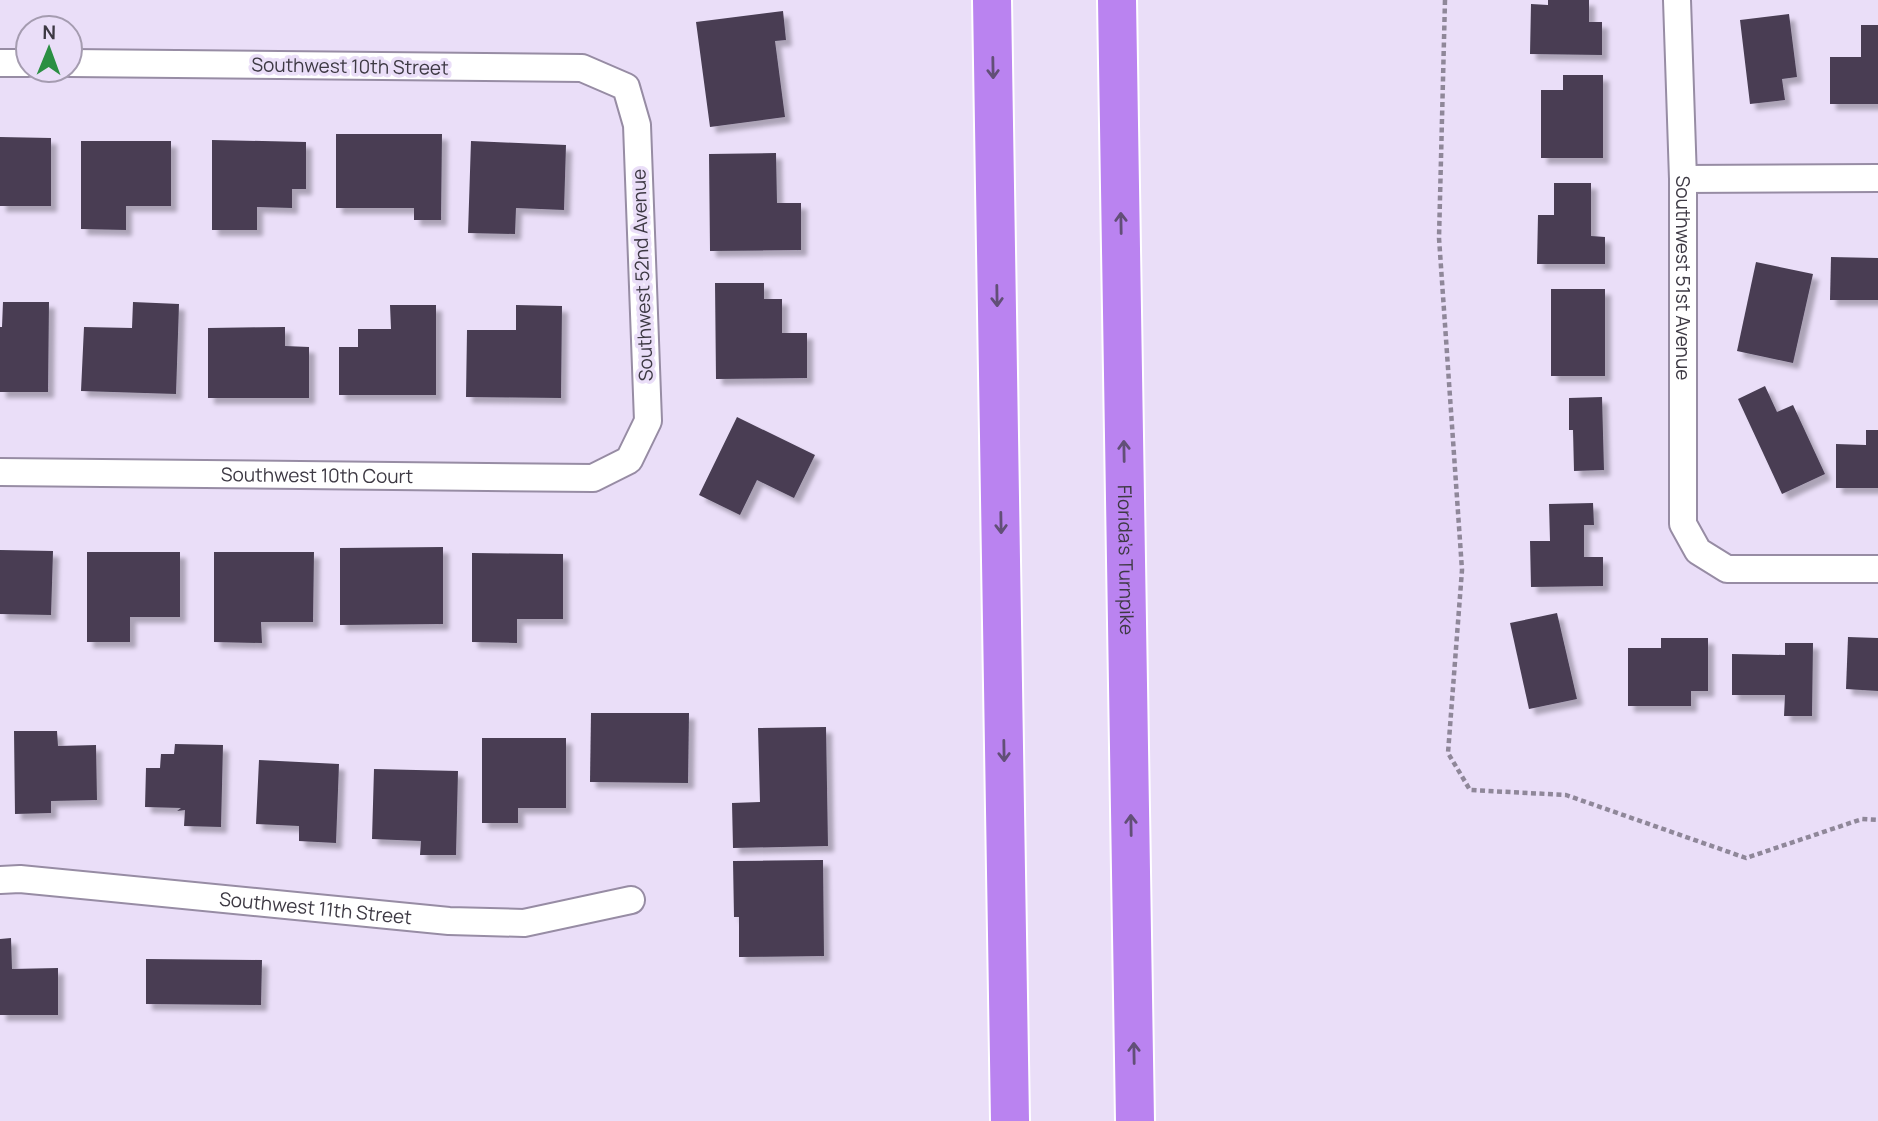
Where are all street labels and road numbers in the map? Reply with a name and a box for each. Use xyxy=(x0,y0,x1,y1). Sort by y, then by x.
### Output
street label: Southwest 10th Street xyxy=(251,51,449,81)
street label: Southwest 52nd Avenue xyxy=(625,168,659,382)
street label: Southwest 51st Avenue xyxy=(1670,175,1696,380)
street label: Southwest 10th Court xyxy=(221,461,413,489)
street label: Florida's Turnpike xyxy=(1112,485,1140,635)
street label: Southwest 11th Street xyxy=(218,886,413,930)

